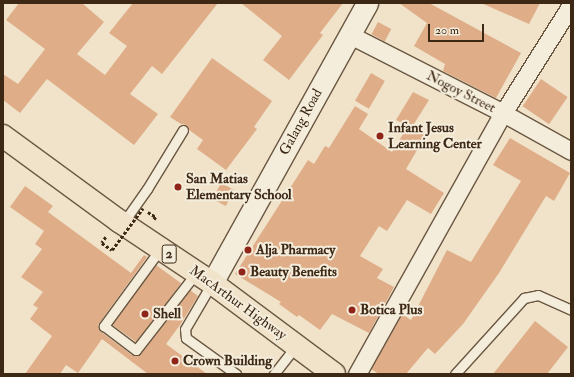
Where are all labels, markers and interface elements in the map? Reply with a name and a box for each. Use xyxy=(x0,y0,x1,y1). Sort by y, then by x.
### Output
scale bar xyxy=(430,16,486,42)
text: 20 m xyxy=(435,23,459,38)
street label: Nogoy Street xyxy=(424,67,498,117)
street label: Galang Road xyxy=(276,86,326,158)
place label: Infant Jesus Learning Center xyxy=(388,120,482,152)
marker: Infant Jesus Learning Center xyxy=(375,131,385,141)
place label: San Matias Elementary School xyxy=(186,171,292,204)
marker: San Matias Elementary School xyxy=(173,182,183,192)
place label: Alja Pharmacy xyxy=(256,242,335,258)
road number: 2 xyxy=(161,243,177,265)
marker: Alja Pharmacy xyxy=(243,245,253,255)
street label: MacArthur Highway xyxy=(186,262,290,344)
place label: Beauty Benefits xyxy=(250,264,337,280)
marker: Beauty Benefits xyxy=(237,267,247,277)
place label: Botica Plus xyxy=(360,302,422,318)
marker: Botica Plus xyxy=(347,305,357,315)
place label: Shell xyxy=(153,306,181,322)
marker: Shell xyxy=(140,309,150,319)
place label: Crown Building xyxy=(183,353,272,369)
marker: Crown Building xyxy=(170,356,180,366)

